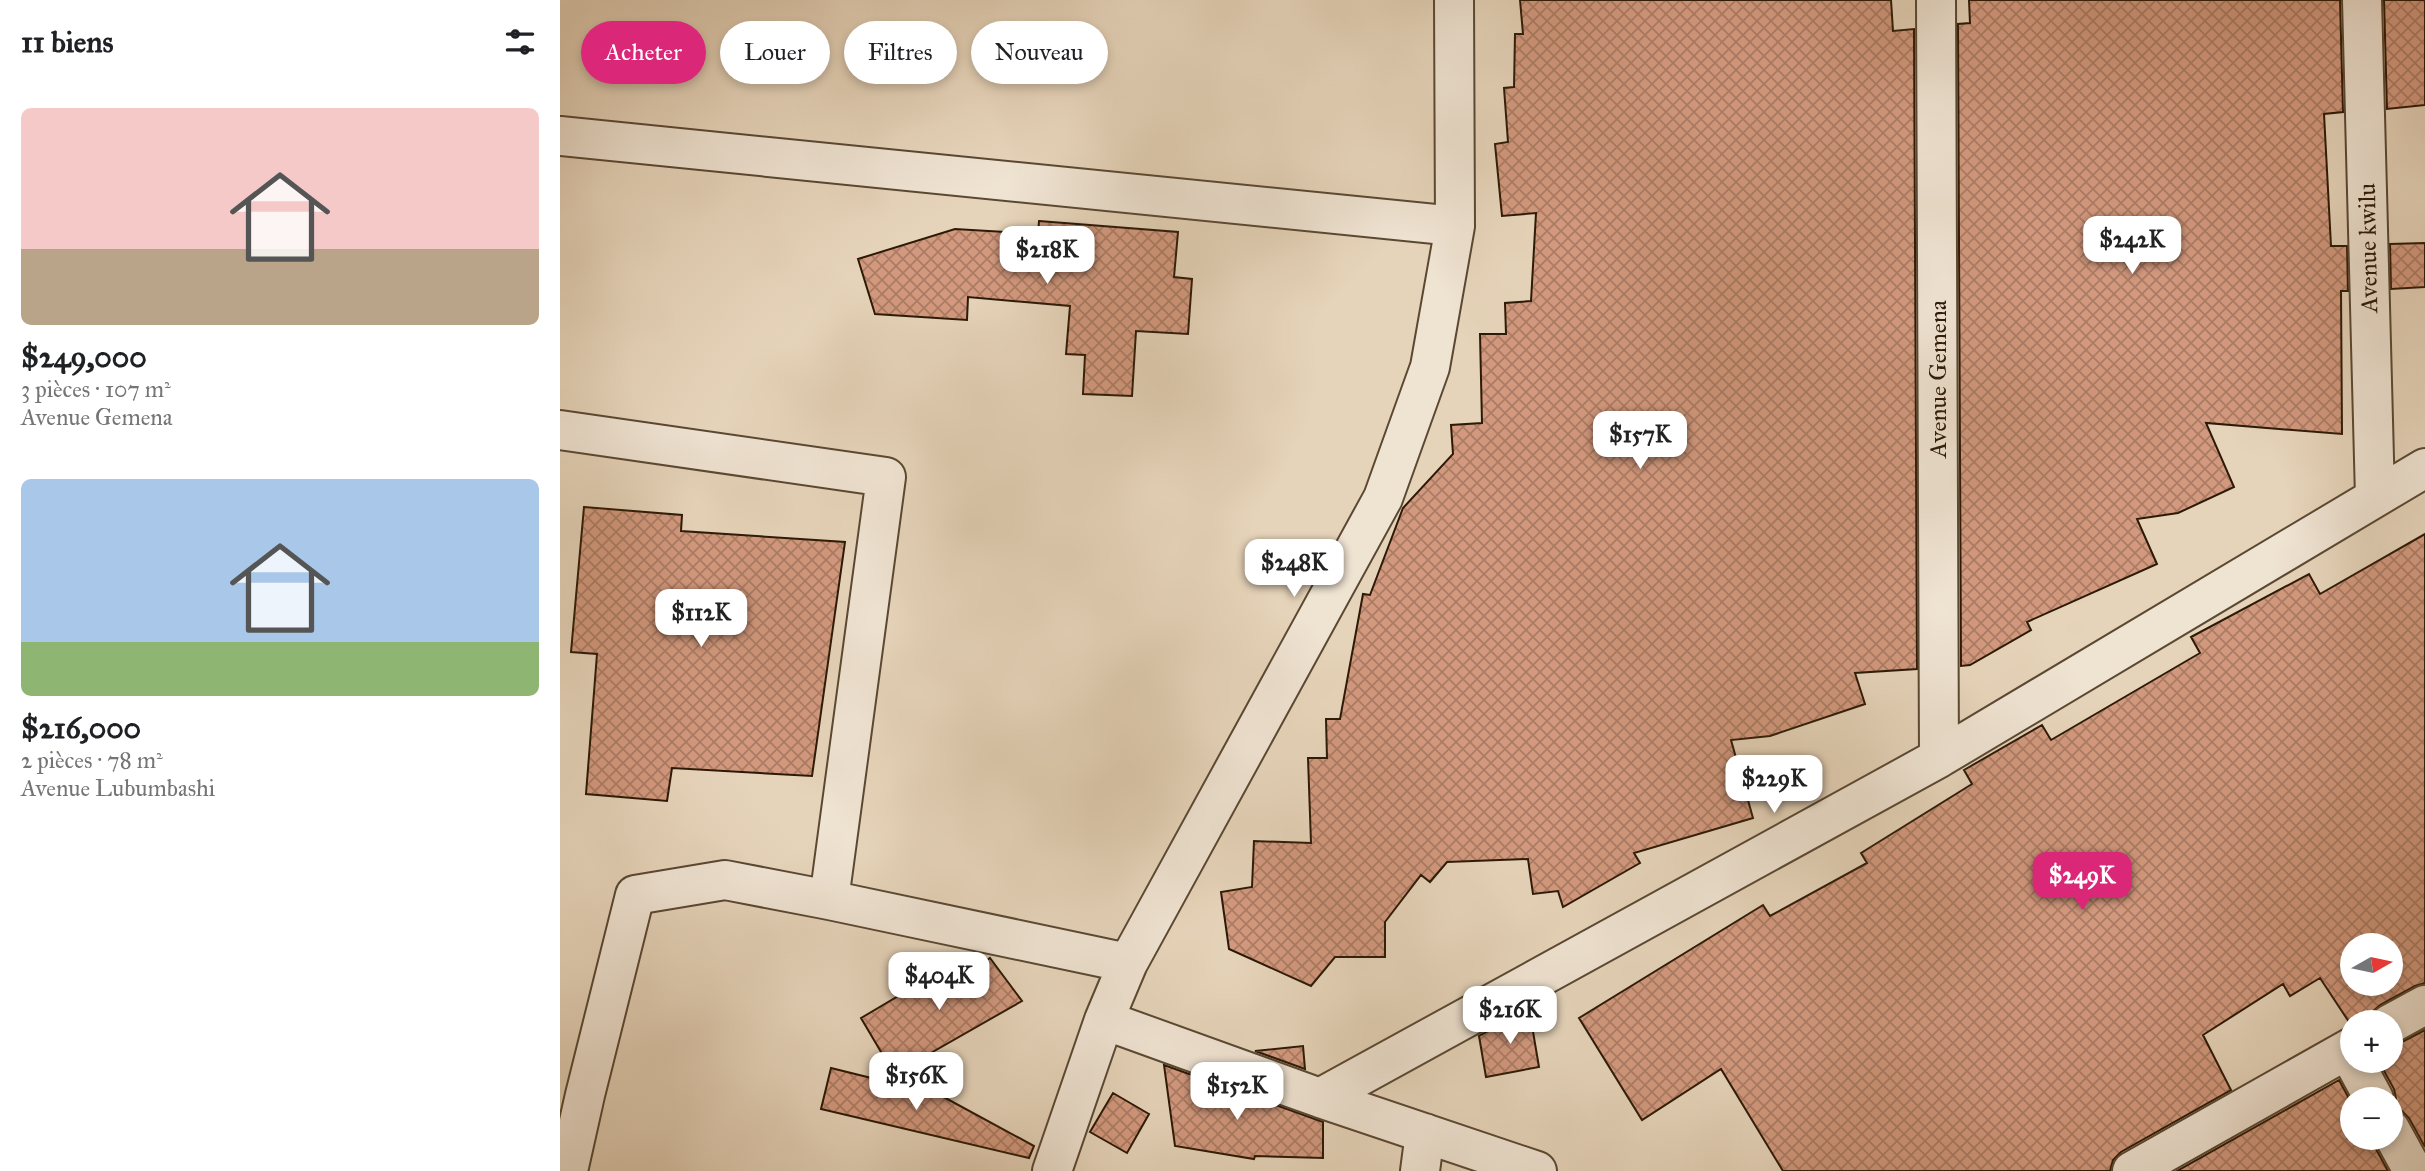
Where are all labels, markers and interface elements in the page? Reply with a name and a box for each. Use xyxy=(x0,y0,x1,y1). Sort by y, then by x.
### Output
chip: Acheter xyxy=(581,21,706,84)
chip: Louer xyxy=(720,21,830,84)
chip: Filtres xyxy=(844,21,957,84)
chip: Nouveau xyxy=(971,21,1108,84)
icon: filters xyxy=(501,23,539,61)
text: 11 biens xyxy=(21,24,113,60)
icon: home xyxy=(217,154,343,280)
street label: Avenue kwilu xyxy=(2352,183,2384,314)
pin: $242K xyxy=(2083,216,2181,276)
text: $242K xyxy=(2099,225,2165,253)
pin: $218K xyxy=(998,226,1096,286)
text: $218K xyxy=(1016,235,1078,263)
street label: Avenue Gemena xyxy=(1923,299,1953,459)
text: $249,000 xyxy=(21,339,147,375)
text: 3 pièces · 107 m² xyxy=(21,375,171,403)
text: Avenue Gemena xyxy=(21,403,172,431)
pin: $157K xyxy=(1591,412,1689,471)
text: $157K xyxy=(1609,420,1671,448)
icon: home xyxy=(217,525,343,651)
pin: $248K xyxy=(1245,540,1343,599)
text: $248K xyxy=(1261,548,1327,576)
pin: $112K xyxy=(652,590,750,649)
text: $112K xyxy=(671,598,731,626)
text: $216,000 xyxy=(21,710,141,746)
text: 2 pièces · 78 m² xyxy=(21,746,163,774)
pin: $229K xyxy=(1725,756,1823,815)
text: $229K xyxy=(1741,764,1807,792)
text: Avenue Lubumbashi xyxy=(21,774,215,802)
pin: $249K xyxy=(2033,852,2131,912)
text: $249K xyxy=(2049,861,2115,889)
north arrow xyxy=(2340,933,2403,996)
map controls xyxy=(2340,933,2403,1150)
pin: $404K xyxy=(890,953,988,1012)
text: $404K xyxy=(904,961,974,989)
pin: $216K xyxy=(1461,986,1559,1046)
text: $216K xyxy=(1479,995,1541,1023)
button: + xyxy=(2340,1010,2403,1073)
pin: $156K xyxy=(867,1052,965,1112)
text: $156K xyxy=(885,1061,947,1089)
pin: $152K xyxy=(1188,1062,1286,1122)
text: $152K xyxy=(1206,1071,1268,1099)
button: − xyxy=(2340,1087,2403,1150)

